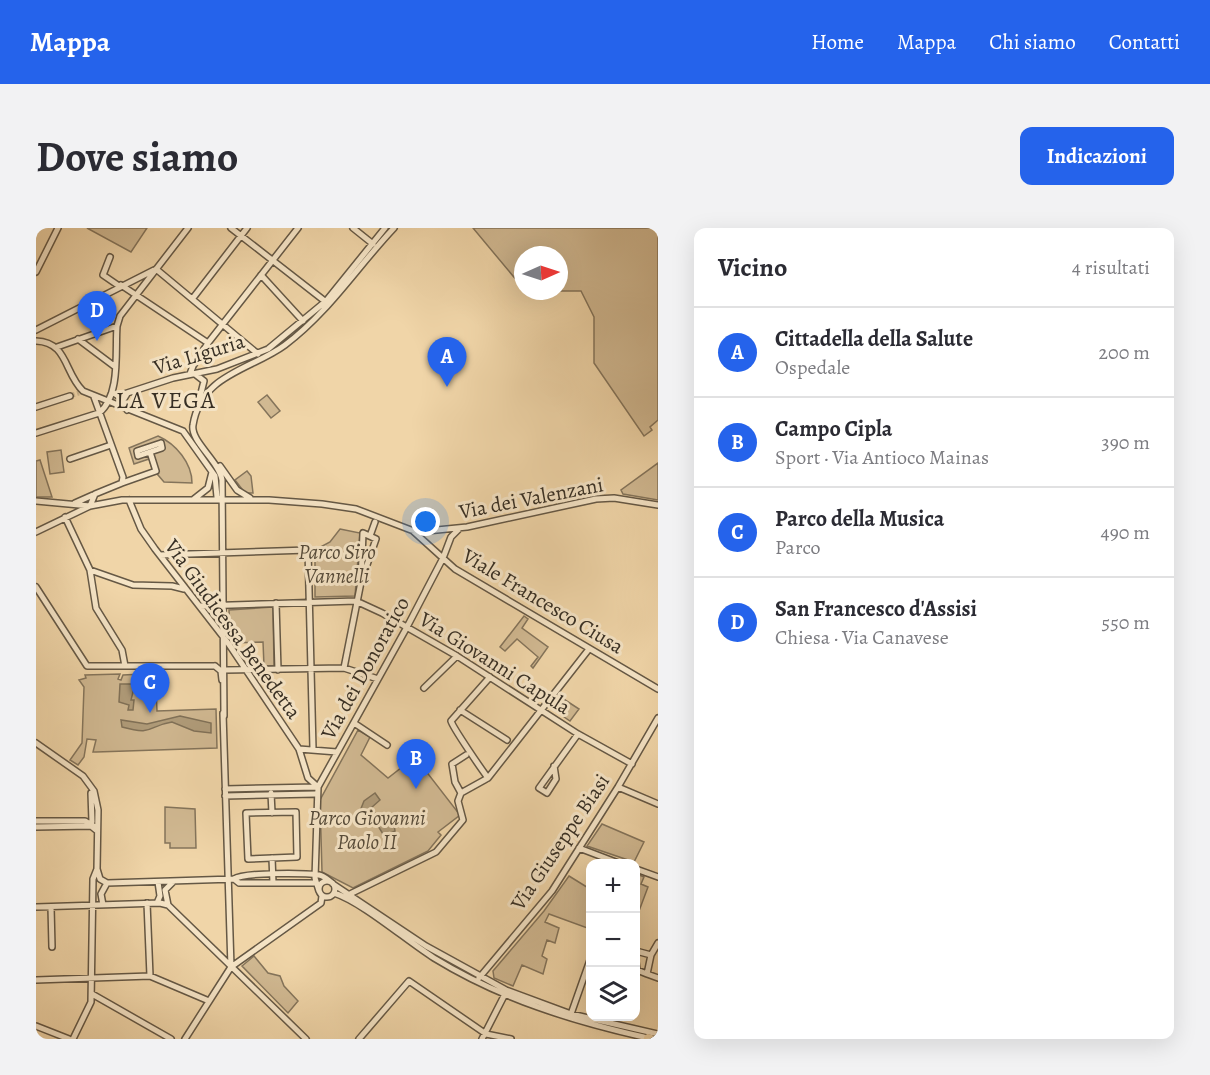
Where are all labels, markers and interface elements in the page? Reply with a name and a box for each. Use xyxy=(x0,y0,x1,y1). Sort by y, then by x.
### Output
text: Mappa xyxy=(30,23,110,61)
text: Home xyxy=(811,28,864,56)
text: Mappa xyxy=(897,28,956,56)
text: Chi siamo xyxy=(989,28,1076,56)
text: Contatti xyxy=(1109,28,1180,56)
button: Indicazioni xyxy=(1020,127,1174,185)
text: Dove siamo xyxy=(36,128,238,185)
north arrow xyxy=(514,246,568,300)
text: Vicino xyxy=(718,250,787,285)
text: 4 risultati xyxy=(1072,254,1150,281)
pin: D xyxy=(78,291,116,341)
text: Cittadella della Salute xyxy=(775,324,973,354)
street label: Via Liguria xyxy=(149,327,248,381)
pin: A xyxy=(428,338,466,387)
text: A xyxy=(731,339,744,366)
text: 200 m xyxy=(1099,339,1150,366)
text: Ospedale xyxy=(775,354,850,381)
district label: LA VEGA xyxy=(116,384,216,416)
text: Campo Cipla xyxy=(775,414,892,444)
text: B xyxy=(731,429,744,456)
text: 390 m xyxy=(1101,429,1150,456)
text: Sport · Via Antioco Mainas xyxy=(775,444,989,471)
street label: Via dei Valenzani xyxy=(455,470,606,526)
text: Parco della Musica xyxy=(775,504,944,534)
your location xyxy=(411,507,440,536)
text: C xyxy=(731,519,744,546)
text: 490 m xyxy=(1101,519,1150,546)
street label: Via Giudicessa Benedetta xyxy=(158,533,308,725)
text: Parco xyxy=(775,534,821,561)
park label: Parco Siro Vannelli xyxy=(298,538,376,590)
street label: Viale Francesco Ciusa xyxy=(456,541,629,660)
street label: Via dei Donoratico xyxy=(314,592,416,745)
text: San Francesco d'Assisi xyxy=(775,594,977,624)
street label: Via Giovanni Capula xyxy=(413,605,576,721)
text: D xyxy=(731,609,744,636)
text: 550 m xyxy=(1102,609,1150,636)
text: Chiesa · Via Canavese xyxy=(775,624,949,651)
pin: C xyxy=(130,664,170,713)
pin: B xyxy=(396,740,436,789)
street label: Via Giuseppe Biasi xyxy=(503,768,616,916)
park label: Parco Giovanni Paolo II xyxy=(308,804,426,856)
map controls xyxy=(586,859,640,1021)
button: + xyxy=(586,859,640,913)
button: − xyxy=(586,913,640,967)
button: layers xyxy=(586,967,640,1021)

